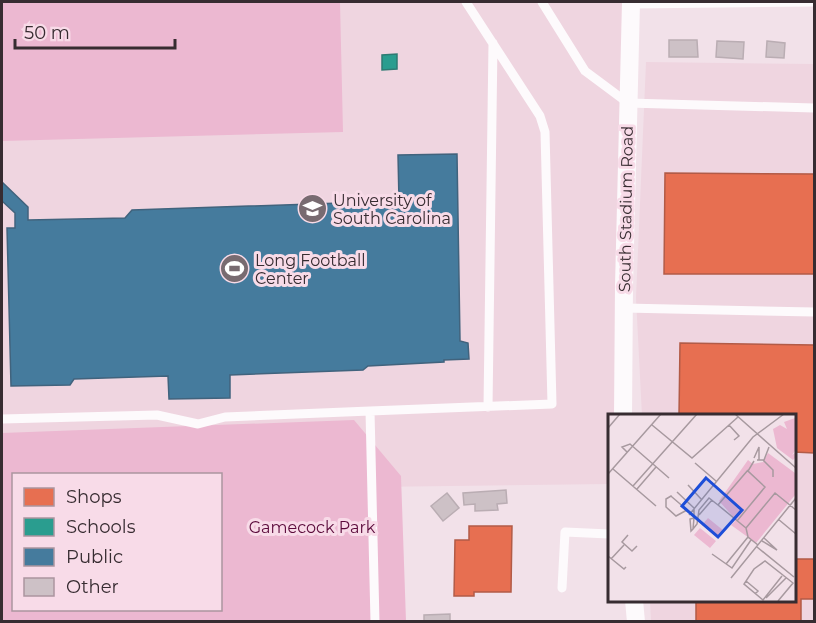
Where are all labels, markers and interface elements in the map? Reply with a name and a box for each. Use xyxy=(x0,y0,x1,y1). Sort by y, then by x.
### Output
scale bar xyxy=(15,12,176,50)
text: 50 m xyxy=(24,22,70,44)
street label: South Stadium Road xyxy=(615,126,637,292)
place label: University of South Carolina xyxy=(333,191,451,228)
school or university icon: University of South Carolina xyxy=(296,193,328,225)
place label: Long Football Center xyxy=(255,251,366,288)
sports icon: Long Football Center xyxy=(218,253,250,285)
inset map xyxy=(608,414,795,602)
legend xyxy=(12,473,222,611)
text: Shops xyxy=(66,486,122,508)
text: Schools xyxy=(66,516,136,538)
park label: Gamecock Park xyxy=(249,518,376,537)
text: Public xyxy=(66,546,123,568)
text: Other xyxy=(66,576,119,598)

